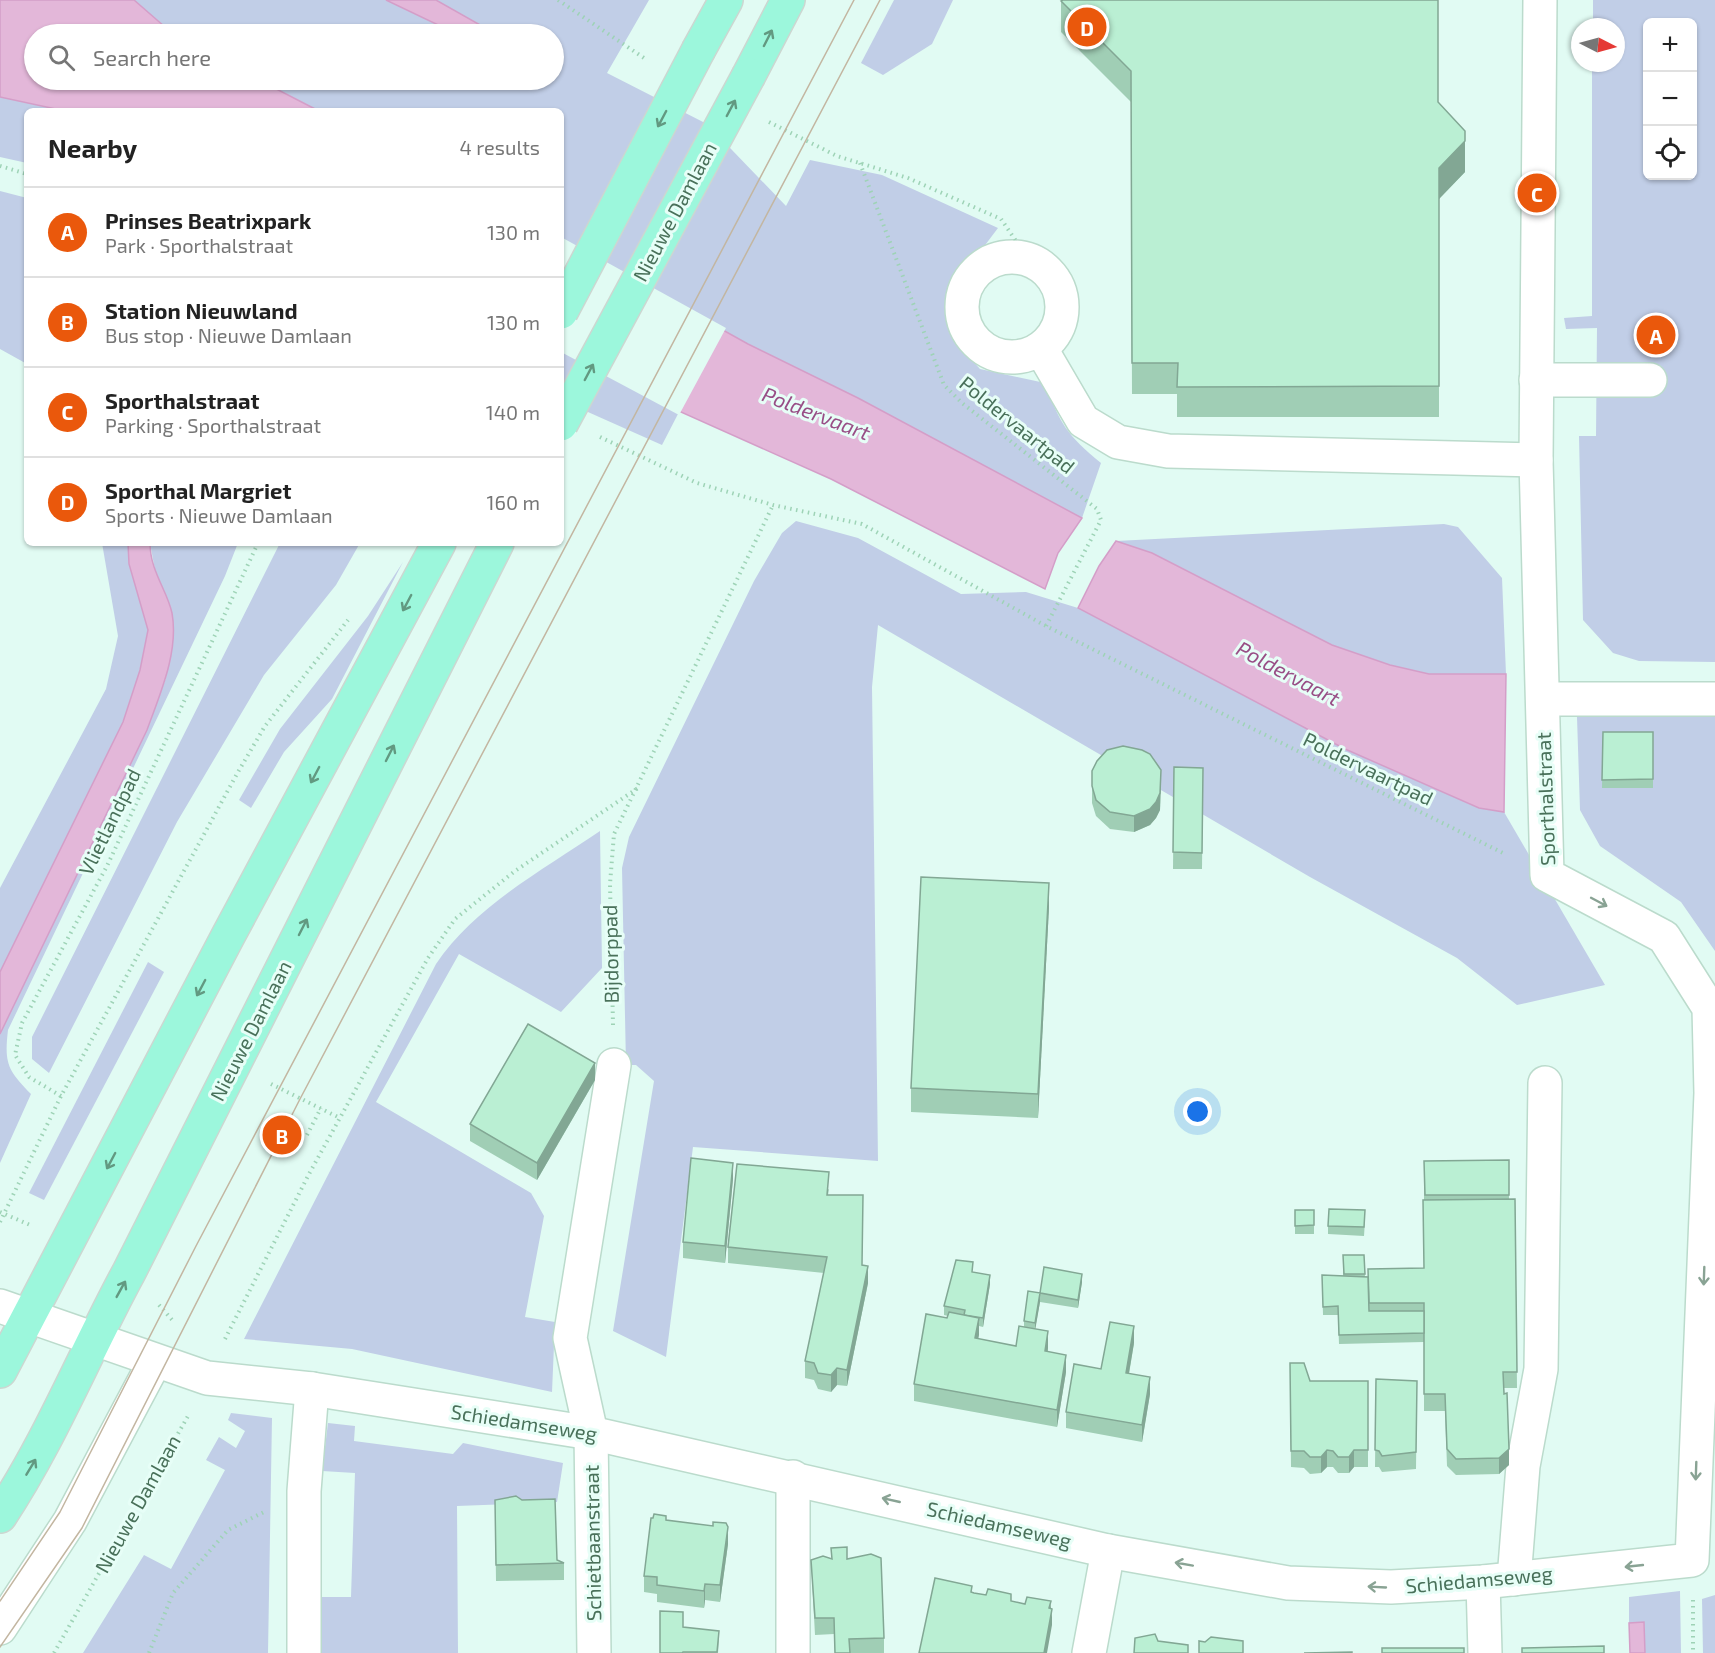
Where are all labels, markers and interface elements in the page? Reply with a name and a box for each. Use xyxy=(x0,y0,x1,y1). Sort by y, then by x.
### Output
pin: D xyxy=(1068,4,1106,50)
north arrow xyxy=(1571,18,1625,72)
map controls xyxy=(1643,18,1697,180)
button: + xyxy=(1643,18,1697,72)
search box xyxy=(24,24,564,90)
one-way arrow xyxy=(763,29,774,47)
icon: search xyxy=(45,41,78,74)
text: Search here xyxy=(93,44,211,70)
button: − xyxy=(1643,72,1697,126)
one-way arrow xyxy=(726,100,737,118)
one-way arrow xyxy=(656,110,668,127)
button: locate xyxy=(1643,126,1697,180)
text: Nearby xyxy=(48,132,137,163)
text: 4 results xyxy=(460,135,540,159)
street label: Nieuwe Damlaan xyxy=(627,138,721,285)
pin: C xyxy=(1518,170,1556,216)
text: Prinses Beatrixpark xyxy=(105,207,311,233)
text: A xyxy=(61,220,74,244)
text: 130 m xyxy=(487,220,540,244)
text: Park · Sporthalstraat xyxy=(105,233,293,257)
text: Station Nieuwland xyxy=(105,297,298,323)
text: B xyxy=(61,310,74,334)
text: 130 m xyxy=(487,310,540,334)
pin: A xyxy=(1636,312,1676,358)
text: Bus stop · Nieuwe Damlaan xyxy=(105,323,352,347)
one-way arrow xyxy=(584,364,595,382)
street label: Poldervaartpad xyxy=(955,370,1080,478)
water label: Poldervaart xyxy=(759,381,874,445)
text: Sporthalstraat xyxy=(105,387,260,413)
text: C xyxy=(62,400,73,424)
text: 140 m xyxy=(486,400,540,424)
text: Parking · Sporthalstraat xyxy=(105,413,321,437)
text: Sporthal Margriet xyxy=(105,477,291,503)
text: D xyxy=(61,490,74,514)
text: 160 m xyxy=(487,490,540,514)
text: Sports · Nieuwe Damlaan xyxy=(105,503,333,527)
one-way arrow xyxy=(401,594,413,611)
water label: Poldervaart xyxy=(1233,635,1345,710)
street label: Poldervaartpad xyxy=(1300,726,1437,810)
street label: Sporthalstraat xyxy=(1531,731,1559,866)
one-way arrow xyxy=(385,744,397,762)
street label: Vlietlandpad xyxy=(73,764,145,879)
one-way arrow xyxy=(309,766,321,783)
one-way arrow xyxy=(1589,897,1607,909)
street label: Bijdorppad xyxy=(597,904,623,1004)
one-way arrow xyxy=(298,919,309,937)
street label: Nieuwe Damlaan xyxy=(204,956,296,1105)
one-way arrow xyxy=(195,979,206,997)
your location xyxy=(1183,1097,1212,1126)
pin: B xyxy=(262,1112,302,1158)
one-way arrow xyxy=(105,1152,117,1169)
one-way arrow xyxy=(1698,1265,1709,1285)
one-way arrow xyxy=(115,1281,127,1298)
street label: Schiedamseweg xyxy=(449,1399,599,1445)
street label: Nieuwe Damlaan xyxy=(89,1430,185,1577)
one-way arrow xyxy=(26,1459,38,1476)
one-way arrow xyxy=(1690,1460,1701,1480)
street label: Schietbaanstraat xyxy=(579,1464,605,1621)
one-way arrow xyxy=(882,1493,901,1505)
street label: Schiedamseweg xyxy=(925,1496,1074,1552)
one-way arrow xyxy=(1174,1558,1194,1569)
street label: Schiedamseweg xyxy=(1404,1561,1553,1597)
one-way arrow xyxy=(1625,1561,1644,1572)
one-way arrow xyxy=(1368,1581,1388,1592)

